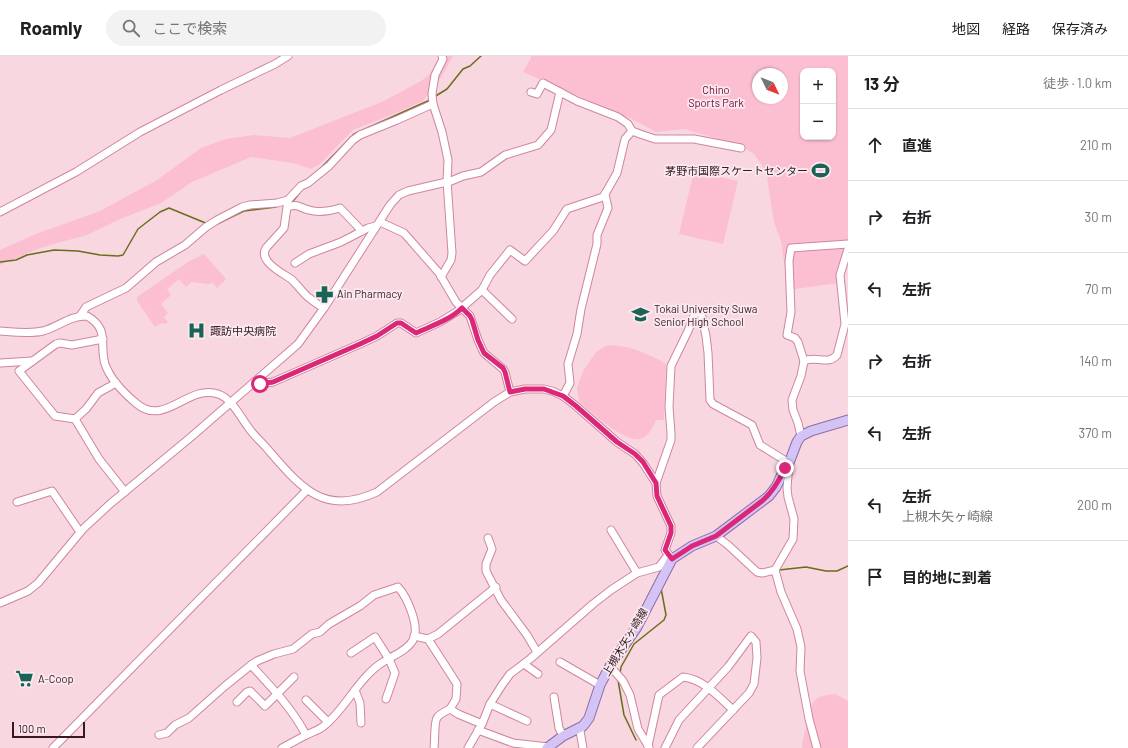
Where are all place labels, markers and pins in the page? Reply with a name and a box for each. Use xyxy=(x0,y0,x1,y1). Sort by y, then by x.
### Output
sports icon: 茅野市国際スケートセンター xyxy=(811,161,831,181)
place label: 茅野市国際スケートセンター xyxy=(665,164,808,177)
pharmacy icon: Ain Pharmacy xyxy=(314,284,334,304)
place label: Ain Pharmacy xyxy=(337,287,402,300)
place label: Tokai University Suwa Senior High School xyxy=(654,302,757,328)
school or university icon: Tokai University Suwa Senior High School xyxy=(631,305,651,325)
hospital icon: 諏訪中央病院 xyxy=(187,321,207,341)
place label: 諏訪中央病院 xyxy=(210,324,276,337)
supermarket icon: A-Coop xyxy=(15,669,35,689)
place label: A-Coop xyxy=(38,672,74,685)

